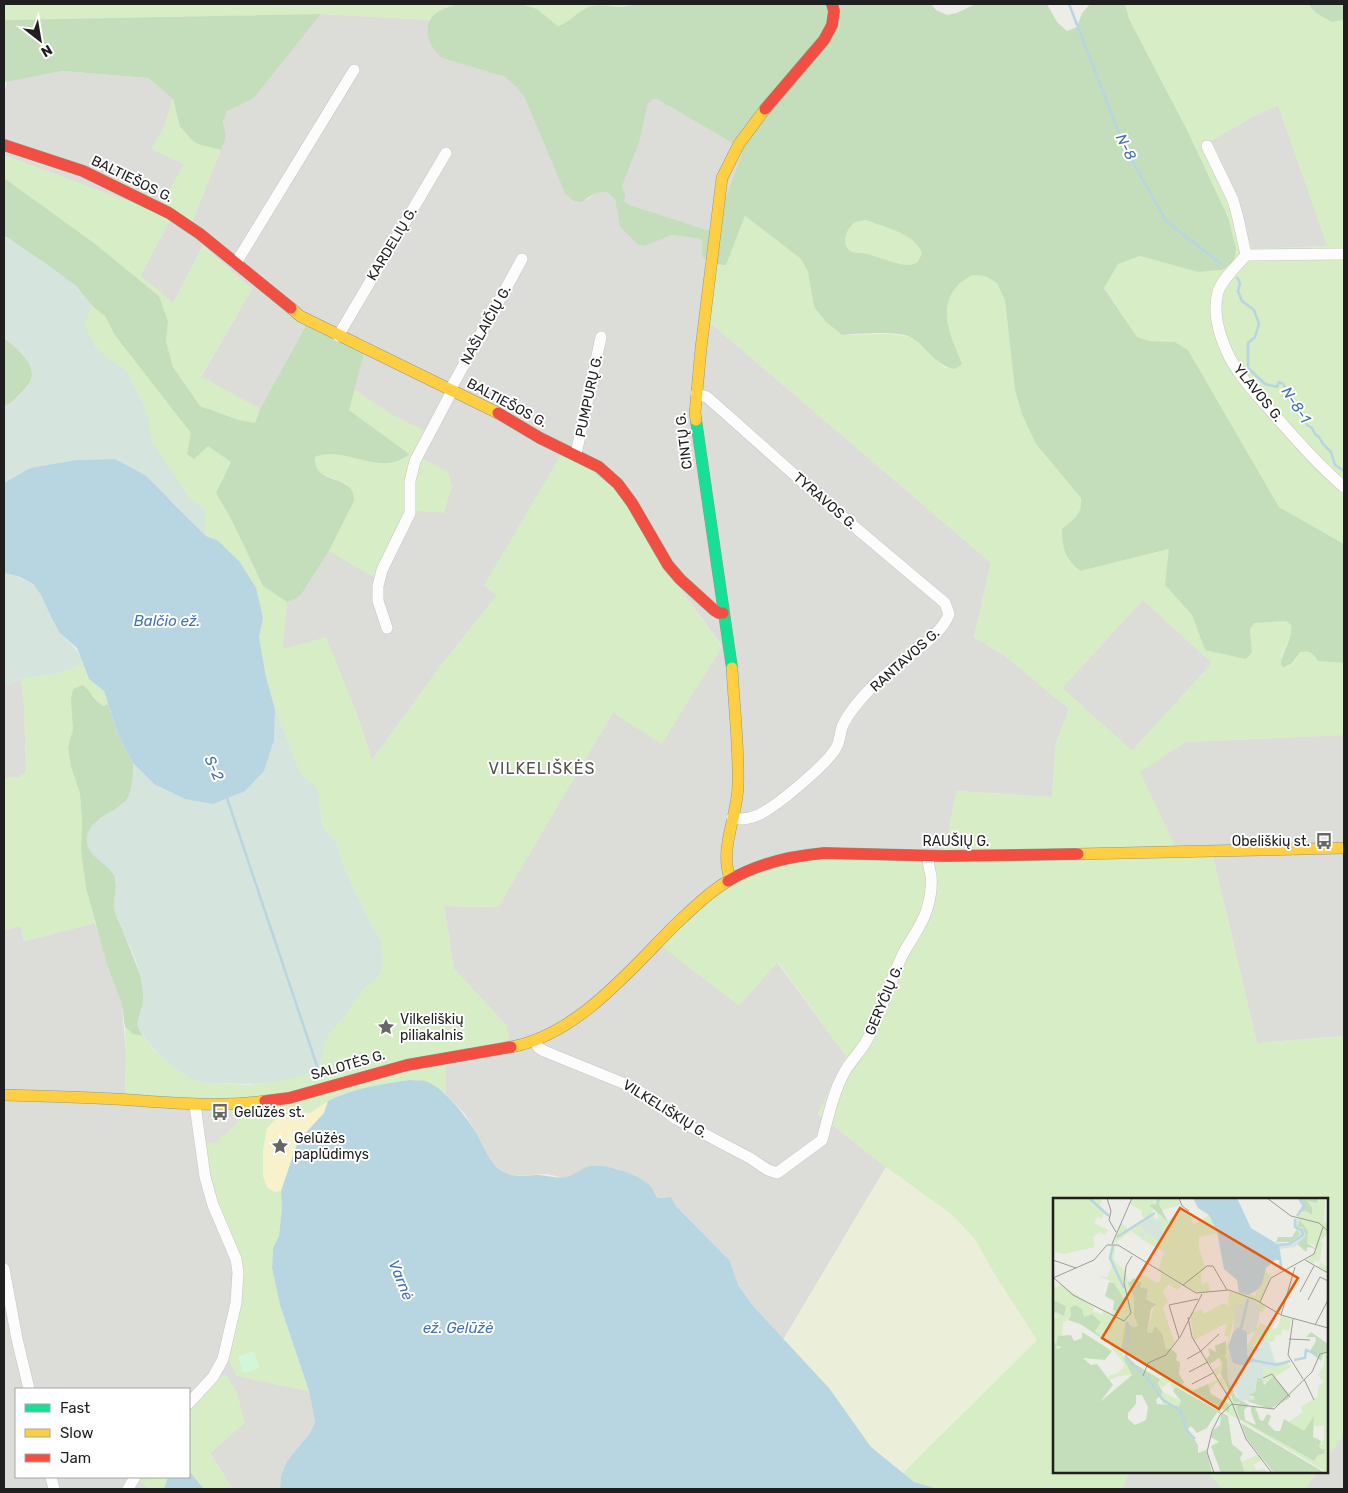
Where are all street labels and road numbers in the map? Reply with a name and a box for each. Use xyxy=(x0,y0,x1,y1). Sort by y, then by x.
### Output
street label: BALTIEŠOS G. xyxy=(89,151,176,206)
street label: KARDELIŲ G. xyxy=(363,204,421,284)
street label: NAŠLAIČIŲ G. xyxy=(456,282,515,368)
street label: PUMPURŲ G. xyxy=(572,353,606,439)
street label: YLAVOS G. xyxy=(1230,361,1286,425)
street label: BALTIEŠOS G. xyxy=(464,374,550,431)
street label: CINTŲ G. xyxy=(672,412,696,470)
street label: TYRAVOS G. xyxy=(790,469,860,533)
street label: RANTAVOS G. xyxy=(867,624,943,696)
street label: RAUŠIŲ G. xyxy=(923,832,989,850)
street label: GERYČIŲ G. xyxy=(861,962,906,1038)
street label: SALOTĖS G. xyxy=(309,1046,387,1084)
street label: VILKELIŠKIŲ G. xyxy=(620,1075,711,1142)

